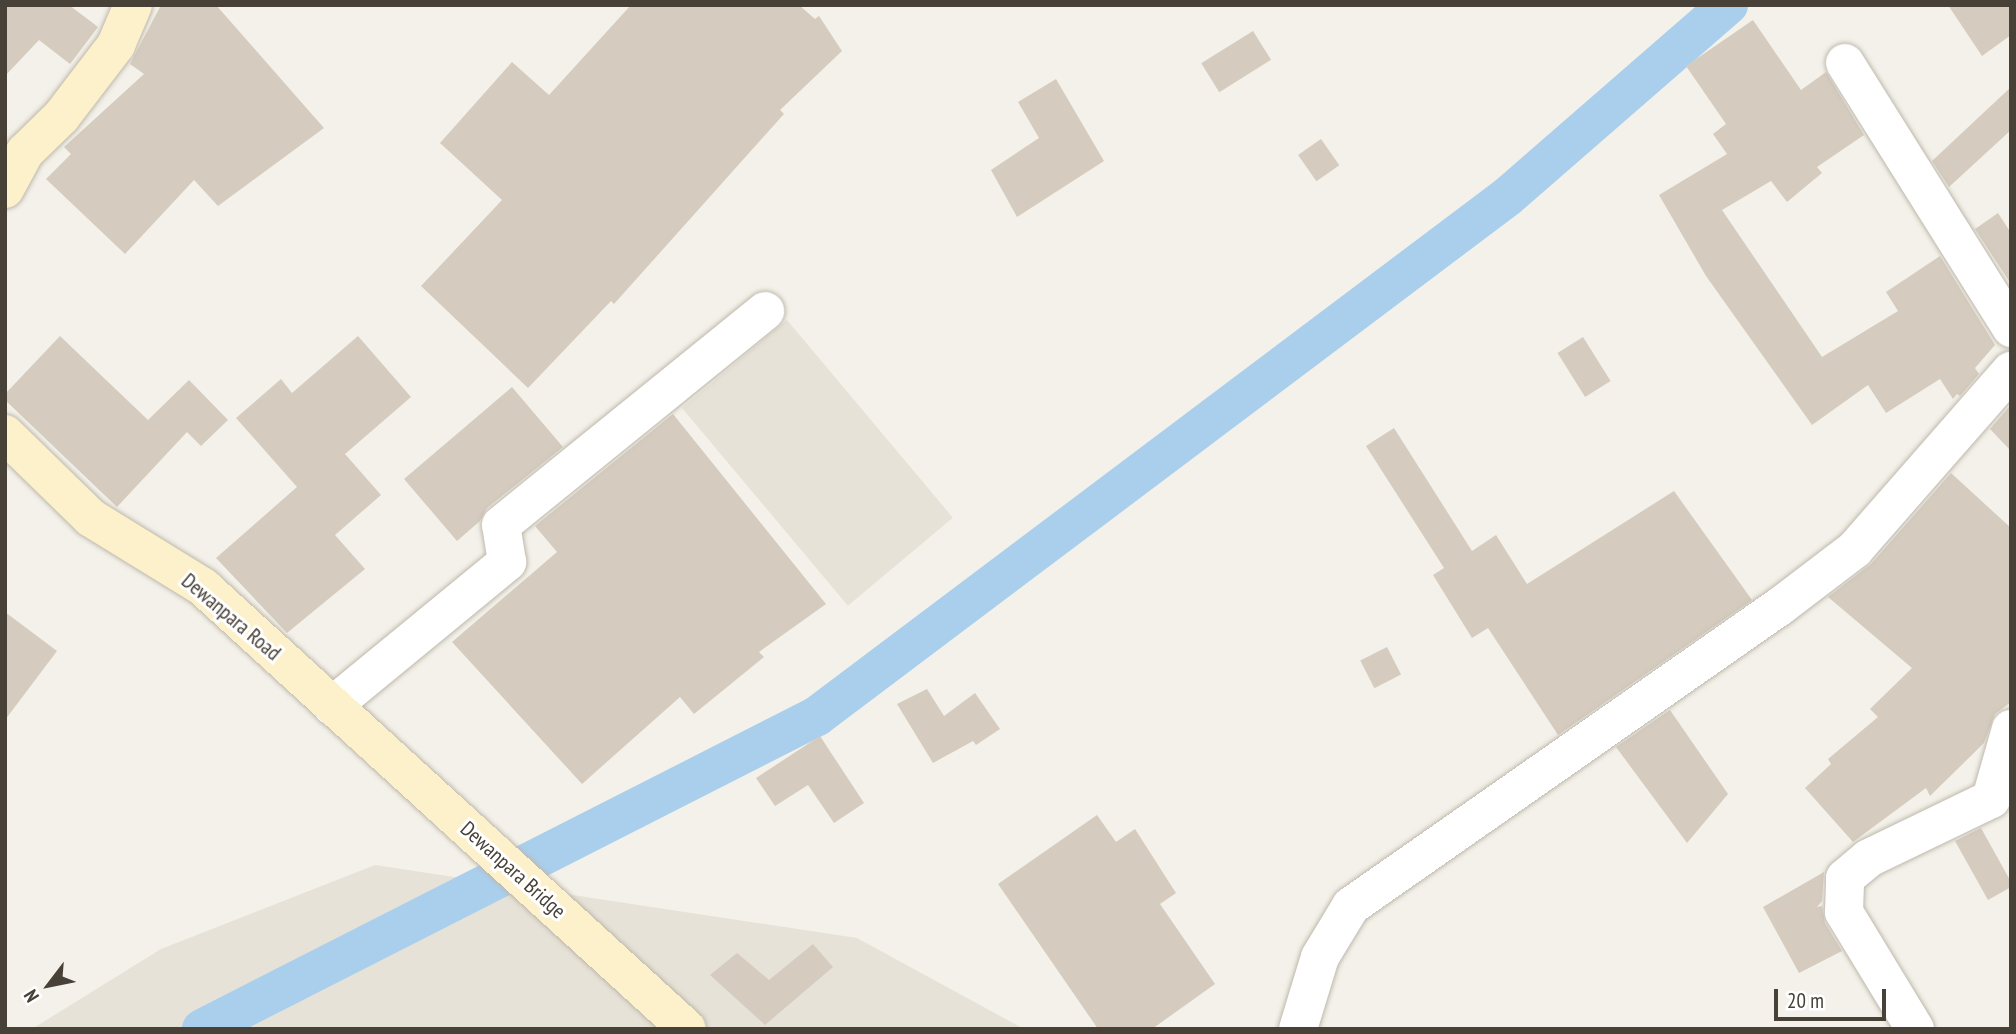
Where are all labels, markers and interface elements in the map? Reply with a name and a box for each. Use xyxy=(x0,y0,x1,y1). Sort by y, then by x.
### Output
street label: Dewanpara Road xyxy=(176,568,286,666)
street label: Dewanpara Bridge xyxy=(455,816,571,924)
north arrow xyxy=(14,950,84,1020)
scale bar xyxy=(1778,974,1890,1018)
text: N xyxy=(18,985,44,1007)
text: 20 m xyxy=(1787,987,1824,1014)

